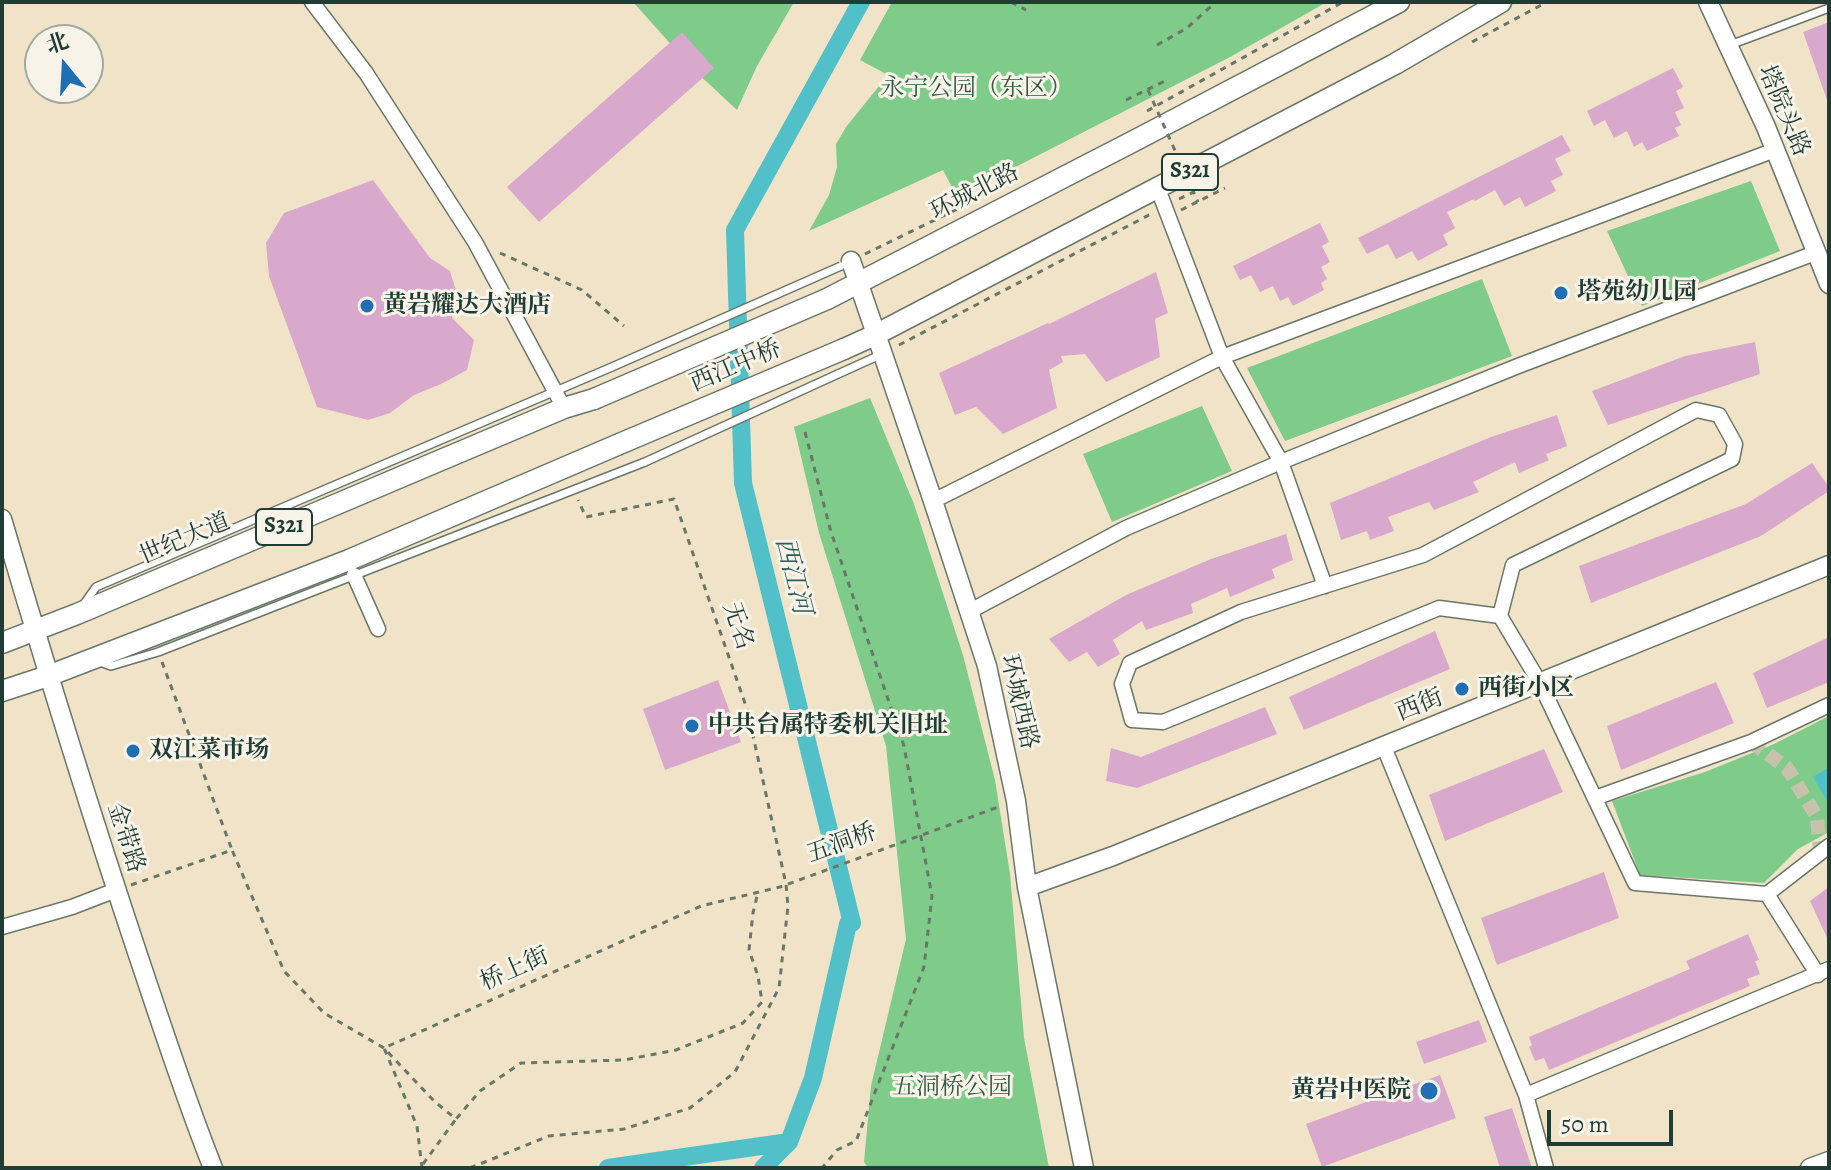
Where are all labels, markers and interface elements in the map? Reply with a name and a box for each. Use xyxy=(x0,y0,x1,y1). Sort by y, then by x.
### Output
north arrow xyxy=(24,24,104,104)
text: 北 xyxy=(42,25,72,61)
street label: 塔院头路 xyxy=(1751,61,1815,161)
park label: 永宁公园（东区） xyxy=(880,75,1072,103)
road number: S321 xyxy=(1162,154,1218,190)
street label: 环城北路 xyxy=(926,158,1024,228)
place label: 塔苑幼儿园 xyxy=(1577,279,1697,307)
marker: 塔苑幼儿园 xyxy=(1552,284,1570,302)
place label: 黄岩耀达大酒店 xyxy=(383,292,551,320)
marker: 黄岩耀达大酒店 xyxy=(358,297,376,315)
street label: 西江中桥 xyxy=(686,335,786,399)
street label: 世纪大道 xyxy=(135,508,235,572)
road number: S321 xyxy=(256,509,312,545)
water label: 西江河 xyxy=(767,534,817,618)
street label: 无名 xyxy=(716,599,758,653)
street label: 环城西路 xyxy=(993,652,1043,752)
place label: 西街小区 xyxy=(1478,675,1574,703)
marker: 西街小区 xyxy=(1453,680,1471,698)
street label: 西街 xyxy=(1392,684,1448,728)
place label: 中共台属特委机关旧址 xyxy=(708,712,948,740)
marker: 中共台属特委机关旧址 xyxy=(683,717,701,735)
place label: 双江菜市场 xyxy=(149,737,269,765)
marker: 双江菜市场 xyxy=(124,742,142,760)
street label: 金带路 xyxy=(100,799,150,877)
street label: 五洞桥 xyxy=(803,818,881,870)
street label: 桥上街 xyxy=(476,942,554,998)
park label: 五洞桥公园 xyxy=(892,1074,1012,1102)
place label: 黄岩中医院 xyxy=(1291,1077,1411,1105)
marker: 黄岩中医院 xyxy=(1418,1080,1440,1102)
scale bar xyxy=(1551,1094,1677,1144)
text: 50 m xyxy=(1561,1108,1609,1140)

